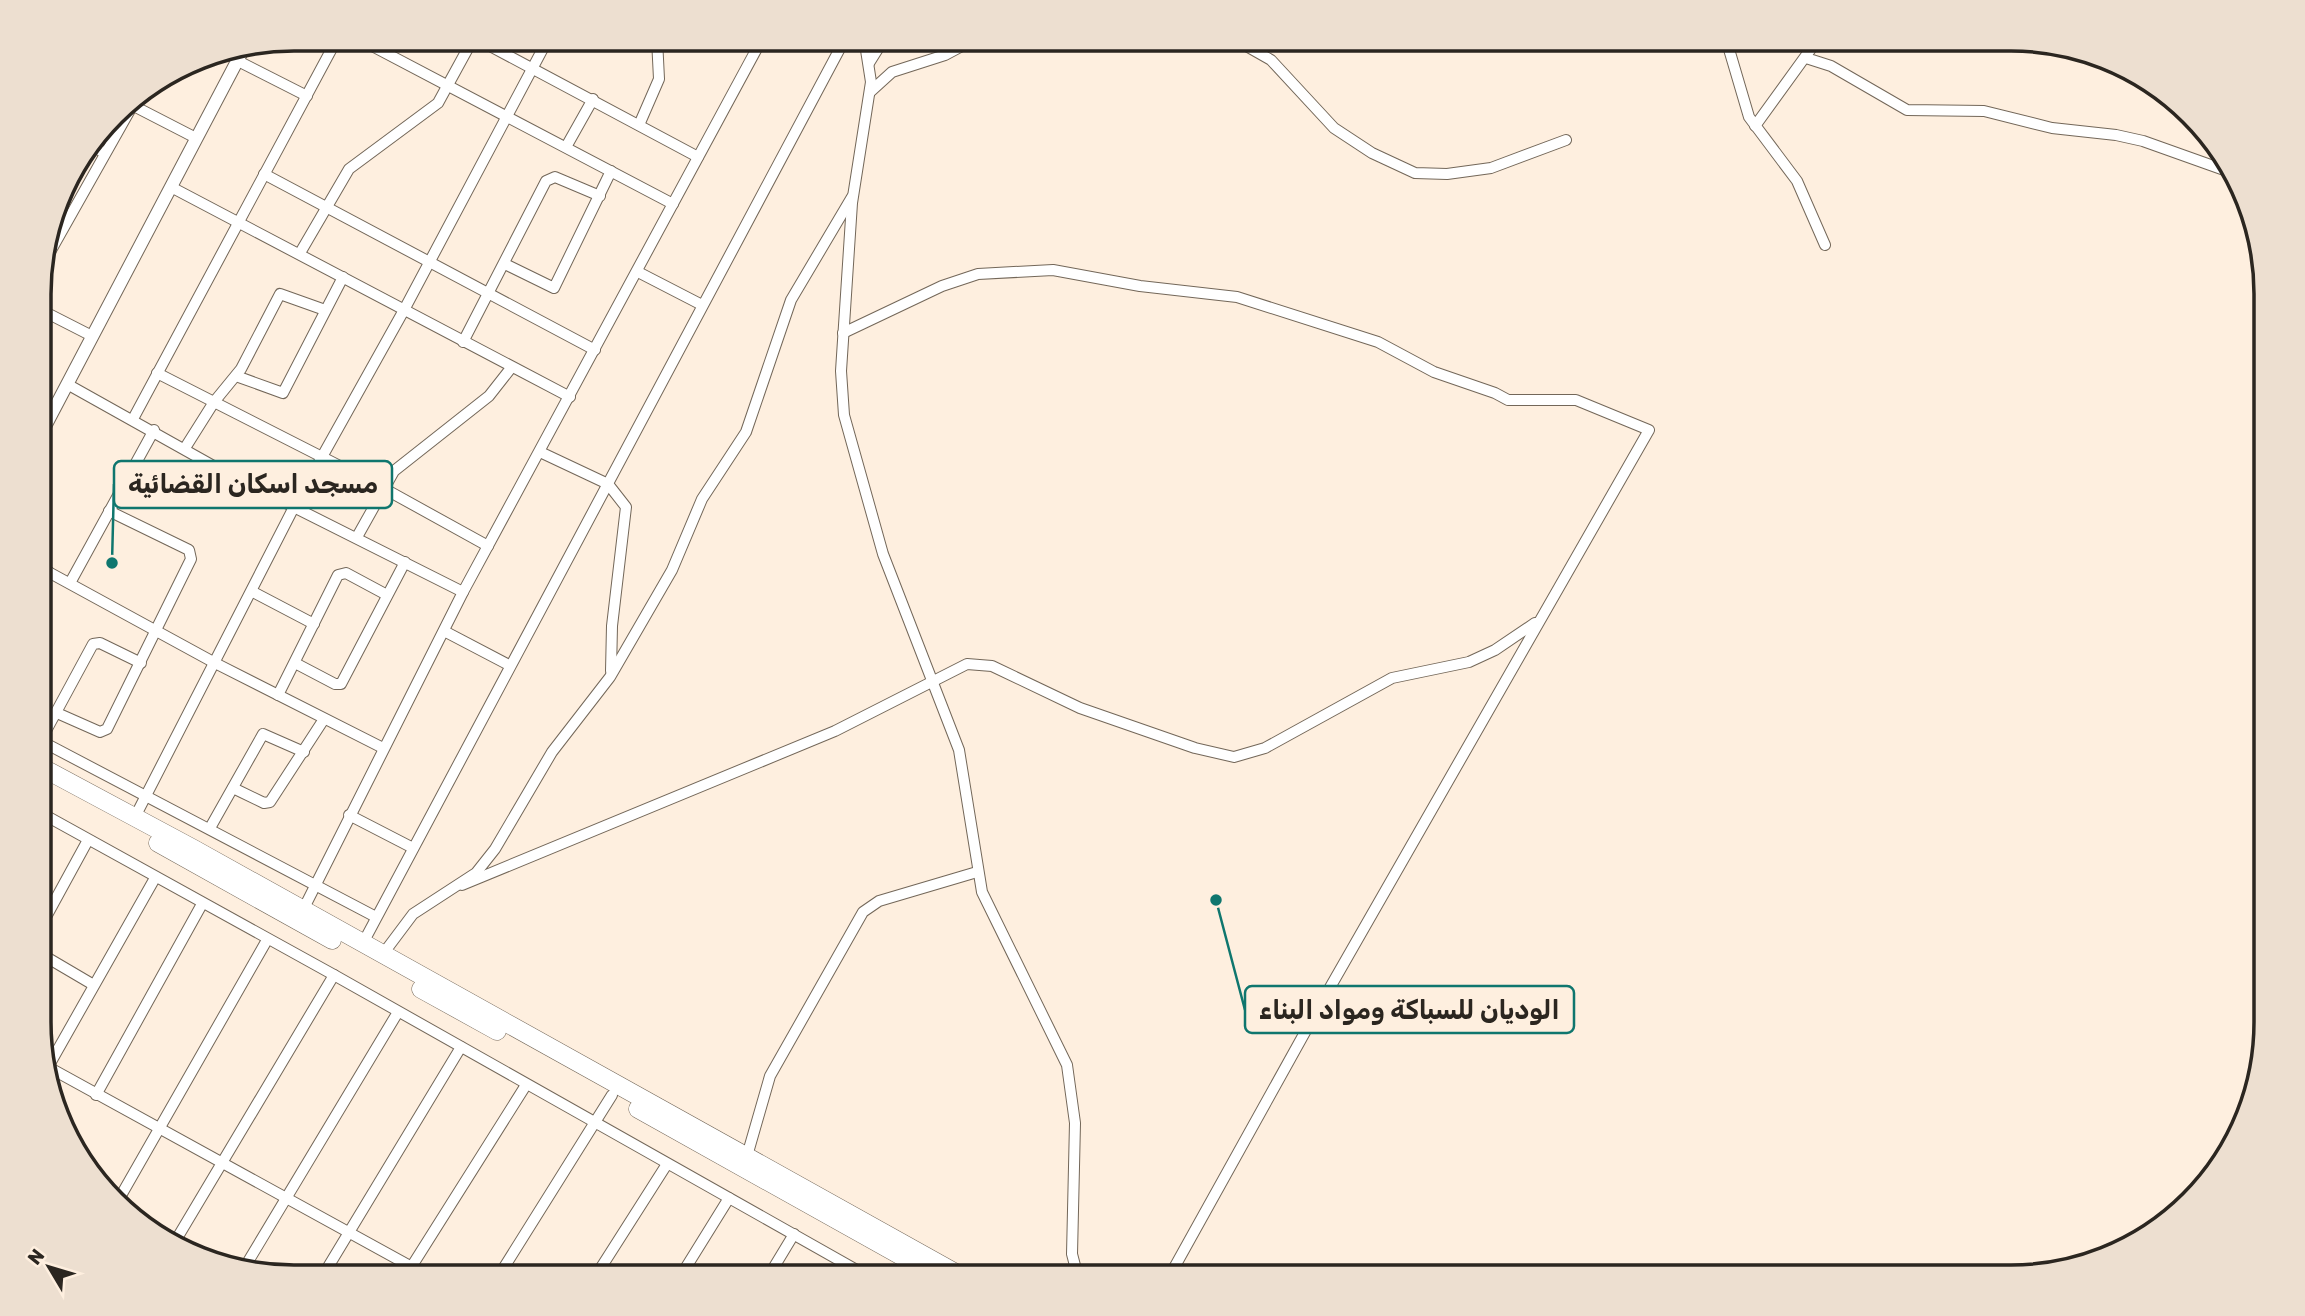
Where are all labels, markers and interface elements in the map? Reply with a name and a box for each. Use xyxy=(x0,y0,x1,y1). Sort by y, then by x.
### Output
callout: مسجد اسكان القضائية xyxy=(114,461,392,508)
text: مسجد اسكان القضائية xyxy=(128,469,378,500)
callout: الوديان للسباكة ومواد البناء xyxy=(1245,986,1574,1033)
text: الوديان للسباكة ومواد البناء xyxy=(1258,995,1560,1026)
north arrow xyxy=(14,1232,84,1302)
text: N xyxy=(23,1244,49,1269)

